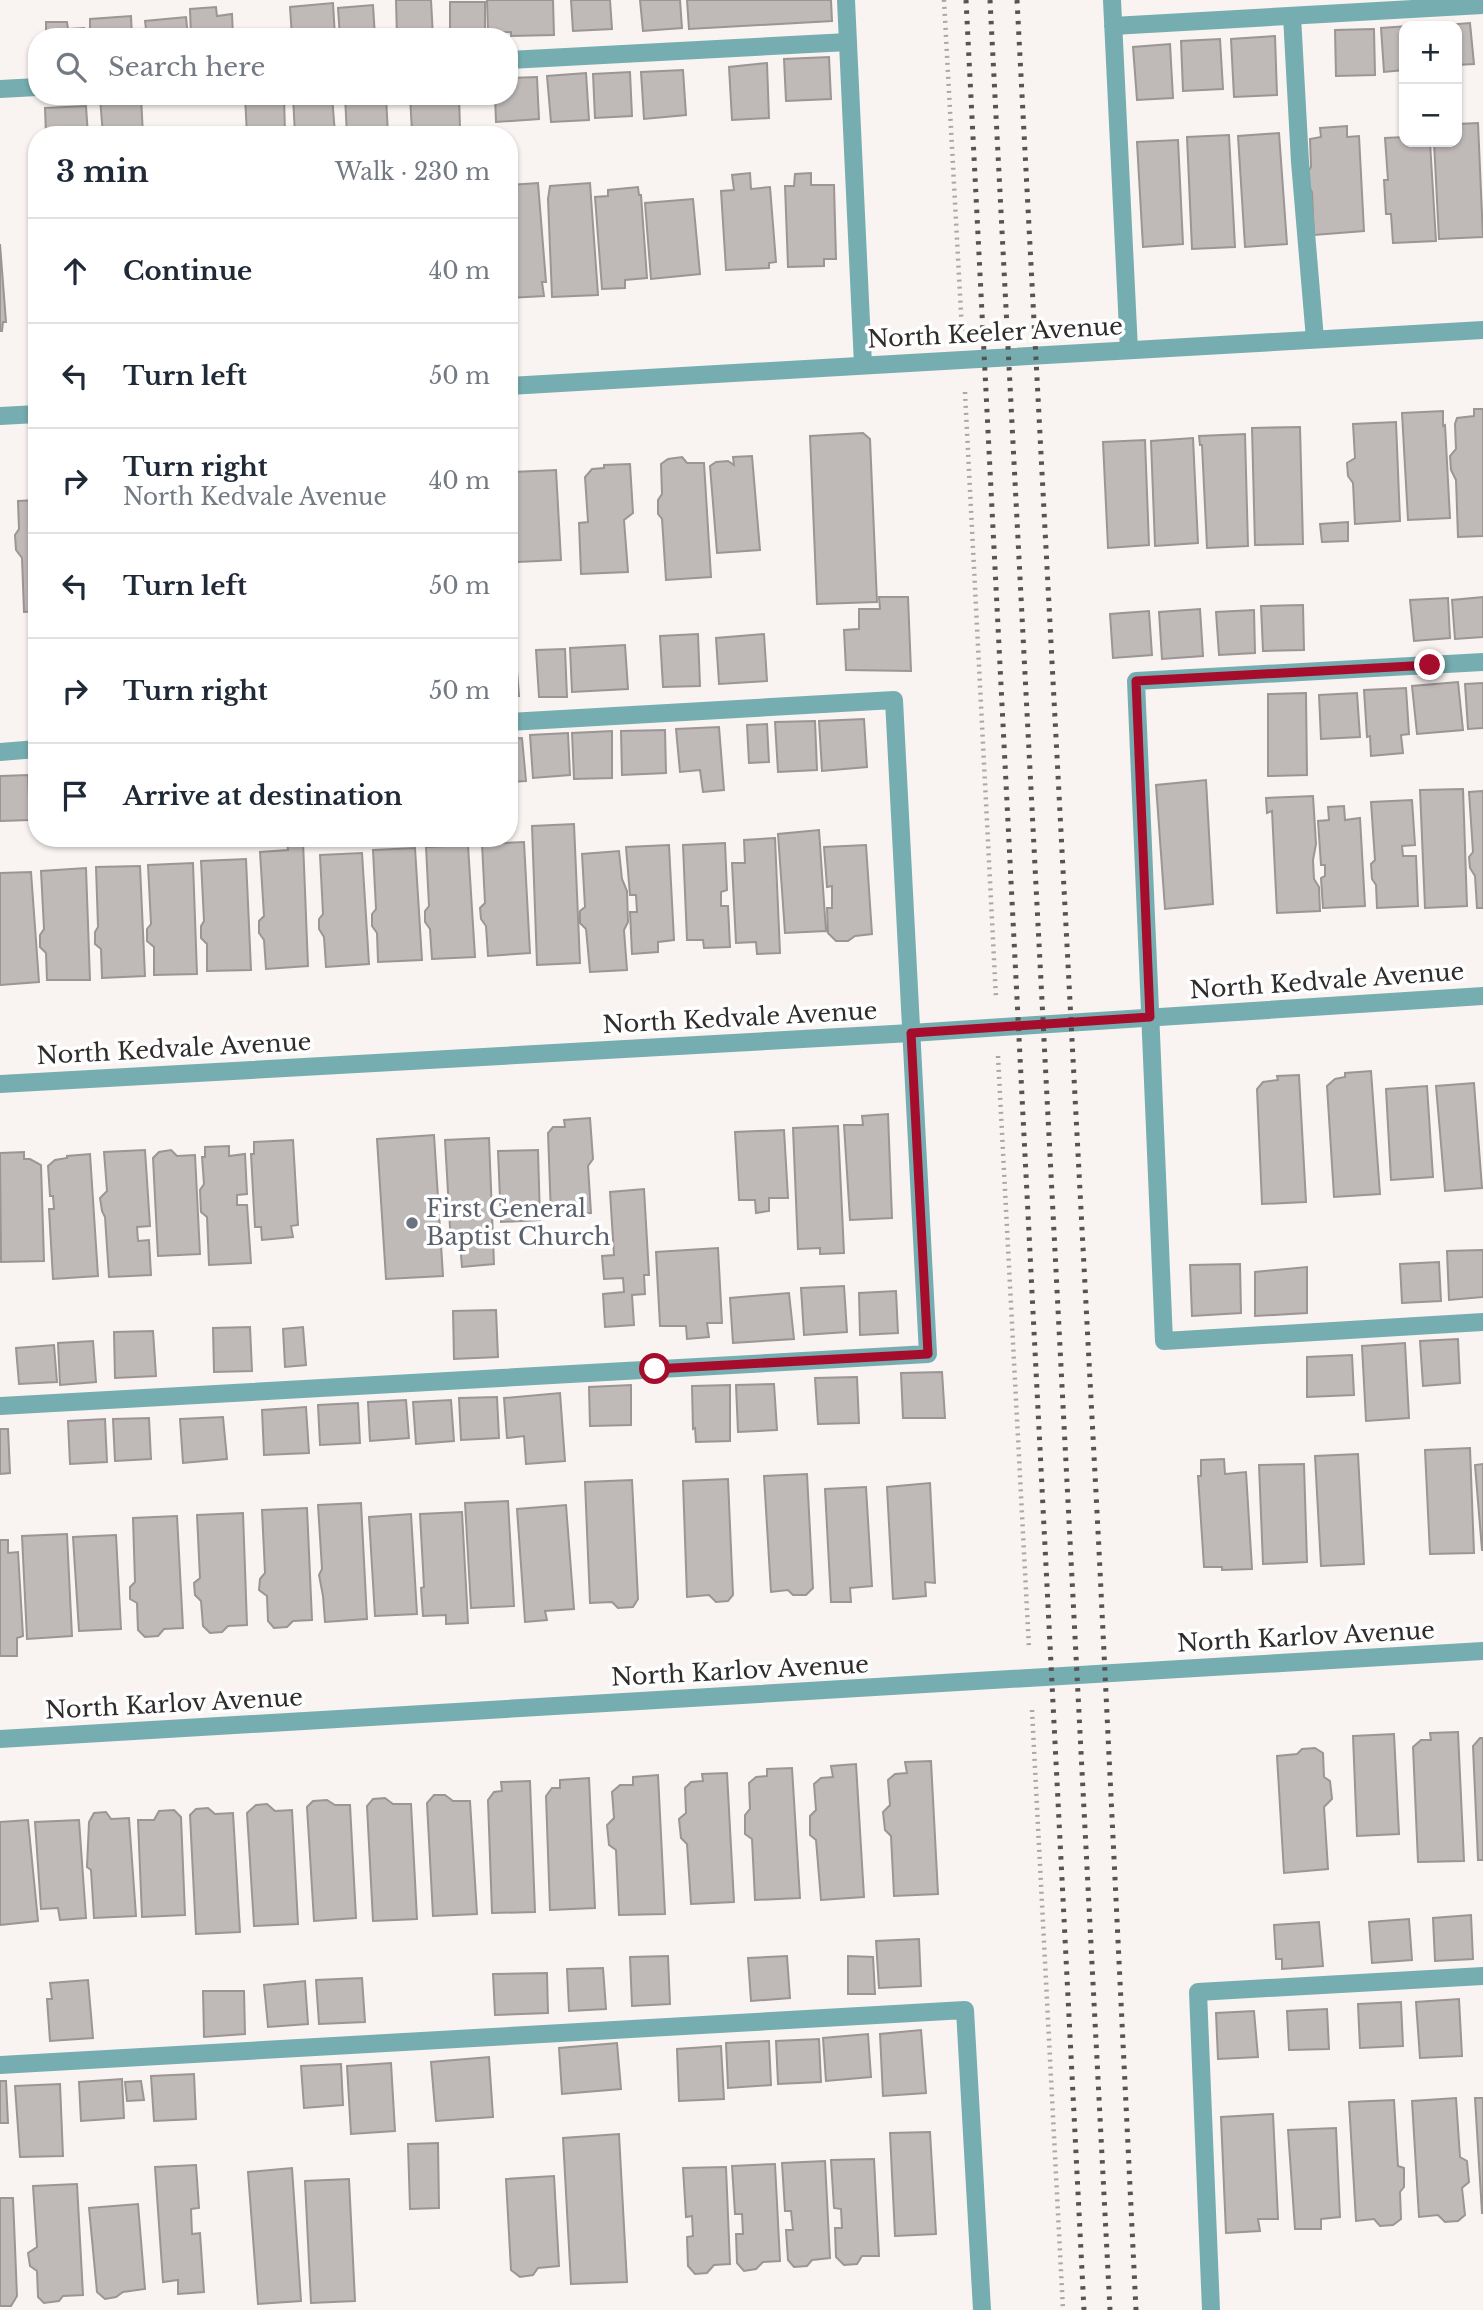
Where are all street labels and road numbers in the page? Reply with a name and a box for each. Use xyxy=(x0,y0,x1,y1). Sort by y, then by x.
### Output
street label: North Keeler Avenue xyxy=(866,311,1124,354)
street label: North Kedvale Avenue xyxy=(1189,956,1465,1005)
street label: North Kedvale Avenue xyxy=(602,996,878,1039)
street label: North Kedvale Avenue xyxy=(36,1027,312,1070)
street label: North Karlov Avenue xyxy=(1176,1615,1436,1658)
street label: North Karlov Avenue xyxy=(610,1649,870,1692)
street label: North Karlov Avenue xyxy=(44,1682,304,1725)

